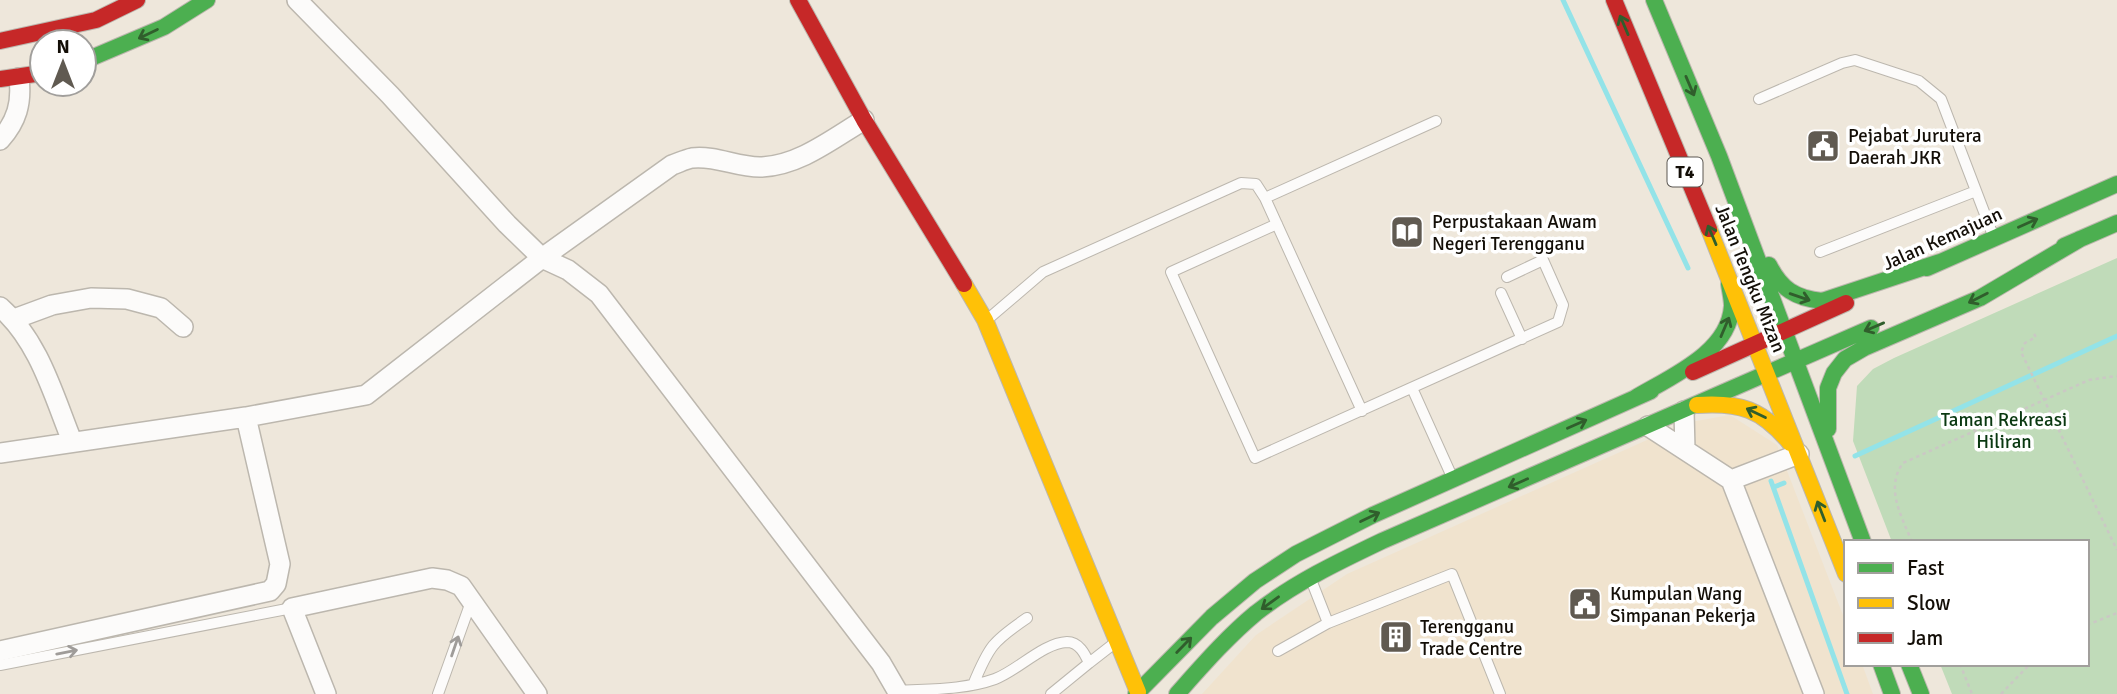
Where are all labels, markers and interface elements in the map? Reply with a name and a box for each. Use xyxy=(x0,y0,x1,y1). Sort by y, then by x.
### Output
one-way arrow xyxy=(1617,15,1630,37)
one-way arrow xyxy=(138,27,159,41)
north arrow xyxy=(28,28,98,98)
text: N xyxy=(56,35,70,59)
one-way arrow xyxy=(1684,74,1697,96)
place label: Pejabat Jurutera Daerah JKR xyxy=(1848,124,1982,170)
public building icon: Pejabat Jurutera Daerah JKR xyxy=(1804,127,1842,165)
road number: T4 xyxy=(1668,158,1702,187)
street label: Jalan Tengku Mizan xyxy=(1709,201,1791,356)
street label: Jalan Kemajuan xyxy=(1879,202,2006,276)
place label: Perpustakaan Awam Negeri Terengganu xyxy=(1432,210,1597,256)
library icon: Perpustakaan Awam Negeri Terengganu xyxy=(1388,213,1426,251)
one-way arrow xyxy=(2017,216,2038,229)
one-way arrow xyxy=(1704,225,1717,247)
one-way arrow xyxy=(1968,291,1989,305)
one-way arrow xyxy=(1788,292,1810,304)
one-way arrow xyxy=(1719,316,1732,338)
one-way arrow xyxy=(1864,321,1885,334)
one-way arrow xyxy=(1746,406,1767,419)
park label: Taman Rekreasi Hiliran xyxy=(1941,408,2067,454)
one-way arrow xyxy=(1566,417,1588,430)
one-way arrow xyxy=(1508,477,1529,490)
one-way arrow xyxy=(1814,500,1826,522)
one-way arrow xyxy=(1359,510,1380,523)
legend xyxy=(1844,540,2089,666)
text: Fast xyxy=(1907,555,1944,581)
place label: Kumpulan Wang Simpanan Pekerja xyxy=(1610,582,1756,628)
public building icon: Kumpulan Wang Simpanan Pekerja xyxy=(1566,585,1604,623)
text: Slow xyxy=(1907,590,1951,616)
one-way arrow xyxy=(1261,596,1280,611)
place label: Terengganu Trade Centre xyxy=(1420,615,1523,661)
building icon: Terengganu Trade Centre xyxy=(1377,618,1415,656)
text: Jam xyxy=(1907,625,1943,651)
one-way arrow xyxy=(450,636,462,658)
one-way arrow xyxy=(1176,637,1193,654)
one-way arrow xyxy=(55,645,78,658)

